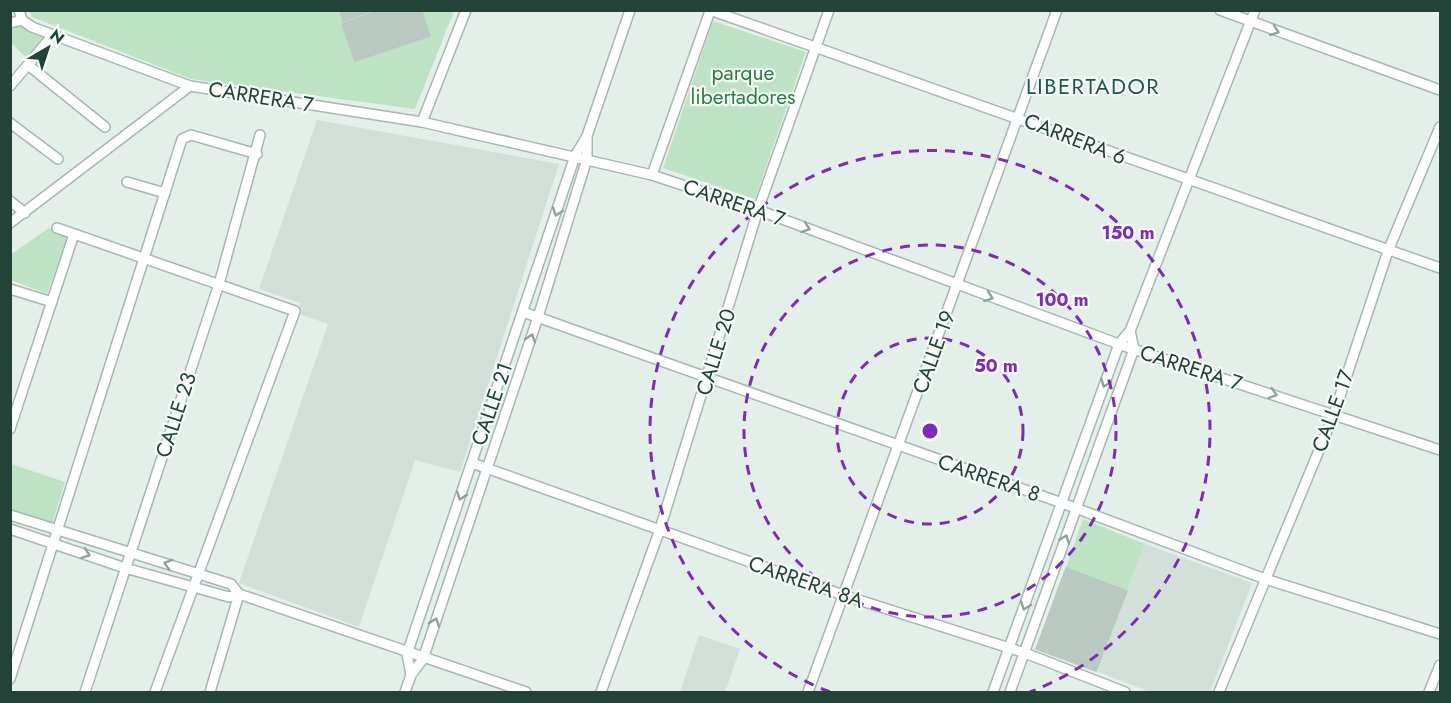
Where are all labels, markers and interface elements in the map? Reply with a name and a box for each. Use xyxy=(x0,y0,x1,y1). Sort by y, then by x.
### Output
north arrow xyxy=(18,18,78,78)
one-way arrow xyxy=(1269,23,1280,36)
text: N xyxy=(45,24,69,50)
park label: parque libertadores xyxy=(690,58,796,112)
district label: LIBERTADOR xyxy=(1026,70,1160,102)
street label: CARRERA 7 xyxy=(206,74,316,120)
street label: CARRERA 6 xyxy=(1020,106,1130,172)
street label: CARRERA 7 xyxy=(679,172,789,234)
one-way arrow xyxy=(551,206,564,217)
text: 150 m xyxy=(1102,220,1154,246)
one-way arrow xyxy=(800,221,811,234)
text: 100 m xyxy=(1035,287,1089,313)
one-way arrow xyxy=(983,289,994,302)
street label: CALLE 20 xyxy=(689,305,743,399)
street label: CALLE 19 xyxy=(905,306,963,398)
one-way arrow xyxy=(524,333,536,344)
street label: CARRERA 7 xyxy=(1136,337,1246,399)
text: 50 m xyxy=(974,353,1018,379)
street label: CALLE 21 xyxy=(464,358,520,450)
street label: CALLE 17 xyxy=(1304,366,1362,456)
street label: CALLE 23 xyxy=(148,368,204,462)
one-way arrow xyxy=(1100,377,1113,388)
one-way arrow xyxy=(1267,387,1277,399)
centre of rings xyxy=(920,421,940,441)
street label: CARRERA 8 xyxy=(934,446,1044,510)
one-way arrow xyxy=(456,490,468,501)
one-way arrow xyxy=(1058,534,1071,545)
one-way arrow xyxy=(80,547,91,560)
street label: CARRERA 8A xyxy=(744,548,868,616)
one-way arrow xyxy=(163,559,174,571)
one-way arrow xyxy=(1020,600,1033,611)
one-way arrow xyxy=(428,617,441,628)

